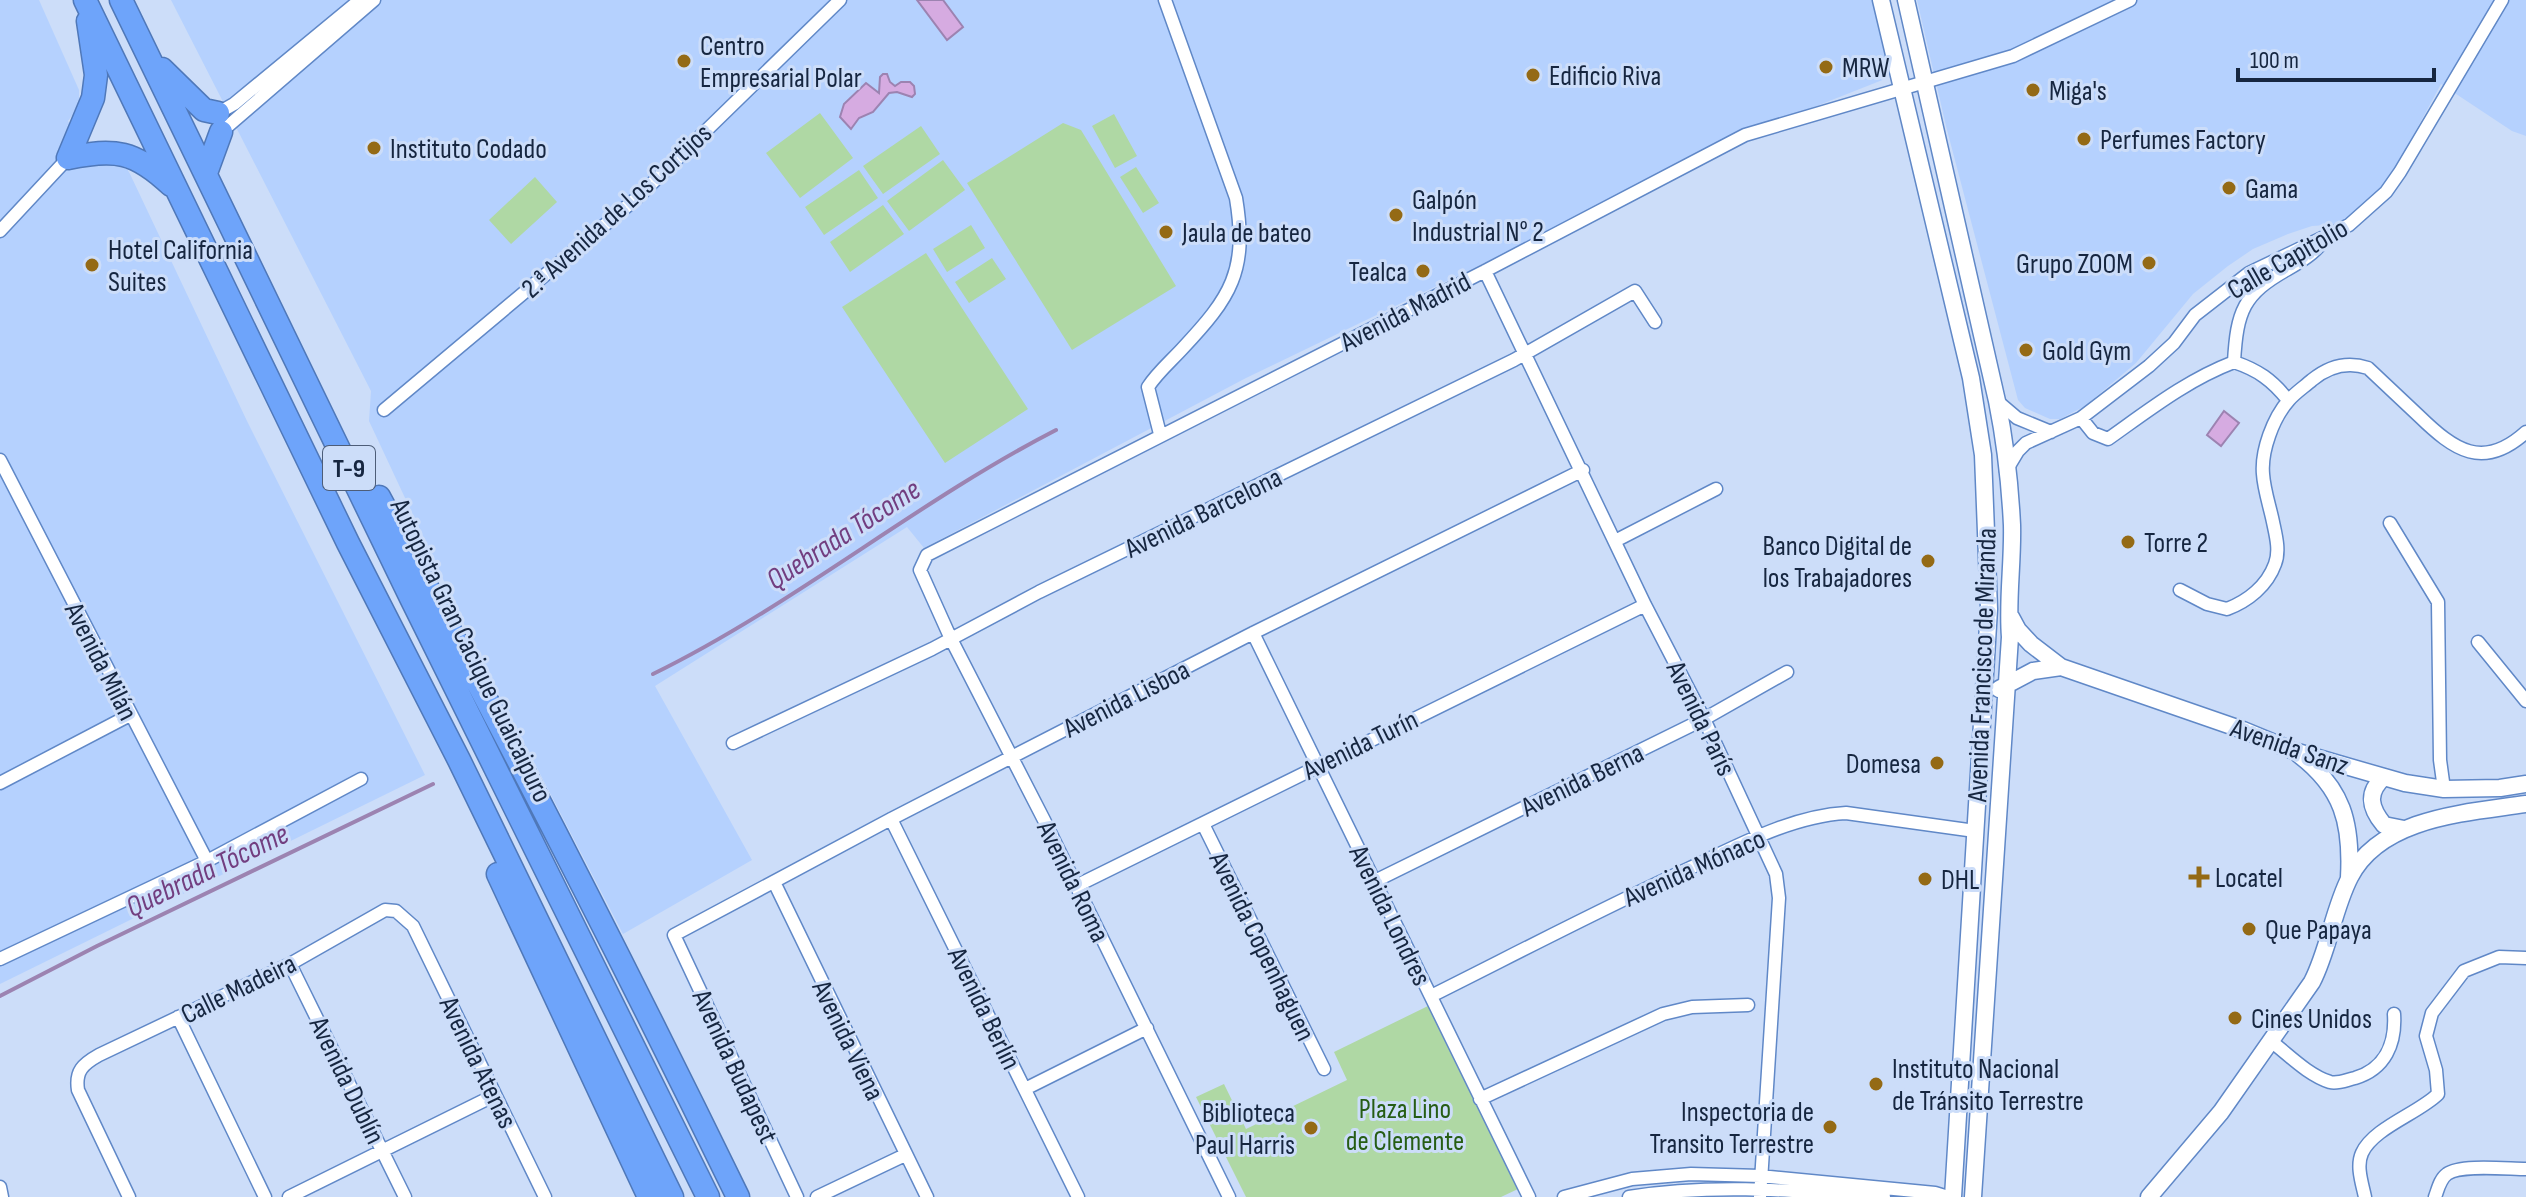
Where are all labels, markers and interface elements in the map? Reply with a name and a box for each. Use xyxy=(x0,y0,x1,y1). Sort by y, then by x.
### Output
place label: Centro Empresarial Polar xyxy=(700,30,862,95)
scale bar xyxy=(2238,32,2434,82)
text: 100 m xyxy=(2250,46,2299,75)
marker: Centro Empresarial Polar xyxy=(675,52,693,70)
place label: MRW xyxy=(1842,52,1890,85)
marker: MRW xyxy=(1817,58,1835,76)
place label: Edificio Riva xyxy=(1549,60,1661,93)
marker: Edificio Riva xyxy=(1524,66,1542,84)
place label: Miga's xyxy=(2049,75,2107,108)
marker: Miga's xyxy=(2024,81,2042,99)
street label: 2.ª Avenida de Los Cortijos xyxy=(515,117,719,305)
place label: Perfumes Factory xyxy=(2100,124,2266,157)
marker: Perfumes Factory xyxy=(2075,130,2093,148)
place label: Instituto Codado xyxy=(390,133,547,166)
marker: Instituto Codado xyxy=(365,139,383,157)
place label: Gama xyxy=(2245,173,2298,206)
marker: Gama xyxy=(2220,179,2238,197)
place label: Galpón Industrial N° 2 xyxy=(1412,184,1544,249)
marker: Galpón Industrial N° 2 xyxy=(1387,206,1405,224)
street label: Calle Capitolio xyxy=(2222,212,2354,307)
place label: Jaula de bateo xyxy=(1181,217,1312,250)
marker: Jaula de bateo xyxy=(1157,223,1175,241)
place label: Hotel California Suites xyxy=(108,234,253,299)
place label: Grupo ZOOM xyxy=(2016,248,2133,281)
marker: Grupo ZOOM xyxy=(2140,254,2158,272)
marker: Hotel California Suites xyxy=(83,256,101,274)
place label: Tealca xyxy=(1349,256,1407,289)
marker: Tealca xyxy=(1414,262,1432,280)
street label: Avenida Madrid xyxy=(1334,265,1476,360)
place label: Gold Gym xyxy=(2042,335,2131,368)
marker: Gold Gym xyxy=(2017,341,2035,359)
road number: T-9 xyxy=(323,446,375,490)
street label: Avenida Barcelona xyxy=(1119,461,1287,566)
water label: Quebrada Tócome xyxy=(760,472,928,598)
street label: Autopista Gran Cacique Guaicaipuro xyxy=(382,493,559,808)
street label: Avenida Francisco de Miranda xyxy=(1961,527,2004,804)
place label: Torre 2 xyxy=(2144,527,2208,560)
place label: Banco Digital de los Trabajadores xyxy=(1762,530,1912,595)
marker: Torre 2 xyxy=(2119,533,2137,551)
marker: Banco Digital de los Trabajadores xyxy=(1919,552,1937,570)
street label: Avenida Milán xyxy=(57,597,144,726)
street label: Avenida Lisboa xyxy=(1057,653,1195,746)
street label: Avenida París xyxy=(1658,655,1742,781)
street label: Avenida Turín xyxy=(1297,703,1424,788)
street label: Avenida Sanz xyxy=(2225,712,2353,783)
street label: Avenida Berna xyxy=(1515,737,1649,825)
place label: Domesa xyxy=(1846,748,1921,781)
marker: Domesa xyxy=(1928,754,1946,772)
street label: Avenida Roma xyxy=(1029,815,1116,948)
water label: Quebrada Tócome xyxy=(120,816,295,926)
street label: Avenida Mónaco xyxy=(1618,823,1770,915)
street label: Avenida Londres xyxy=(1341,839,1438,991)
street label: Avenida Copenhaguen xyxy=(1201,846,1322,1047)
place label: Locatel xyxy=(2215,862,2283,895)
place label: DHL xyxy=(1941,864,1979,897)
marker: Locatel xyxy=(2190,868,2208,886)
marker: DHL xyxy=(1916,870,1934,888)
place label: Que Papaya xyxy=(2265,914,2372,947)
marker: Que Papaya xyxy=(2240,920,2258,938)
street label: Avenida Berlín xyxy=(939,941,1027,1075)
street label: Calle Madeira xyxy=(176,947,302,1031)
street label: Avenida Viena xyxy=(804,974,891,1106)
street label: Avenida Budapest xyxy=(684,984,785,1149)
street label: Avenida Atenas xyxy=(431,991,524,1134)
place label: Cines Unidos xyxy=(2251,1003,2372,1036)
marker: Cines Unidos xyxy=(2226,1009,2244,1027)
street label: Avenida Dublín xyxy=(301,1011,392,1150)
place label: Instituto Nacional de Tránsito Terrestre xyxy=(1892,1053,2084,1118)
marker: Instituto Nacional de Tránsito Terrestre xyxy=(1867,1075,1885,1093)
park label: Plaza Lino de Clemente xyxy=(1346,1093,1464,1158)
place label: Inspectoria de Transito Terrestre xyxy=(1650,1096,1814,1161)
place label: Biblioteca Paul Harris xyxy=(1195,1097,1295,1162)
marker: Inspectoria de Transito Terrestre xyxy=(1821,1118,1839,1136)
marker: Biblioteca Paul Harris xyxy=(1302,1119,1320,1137)

